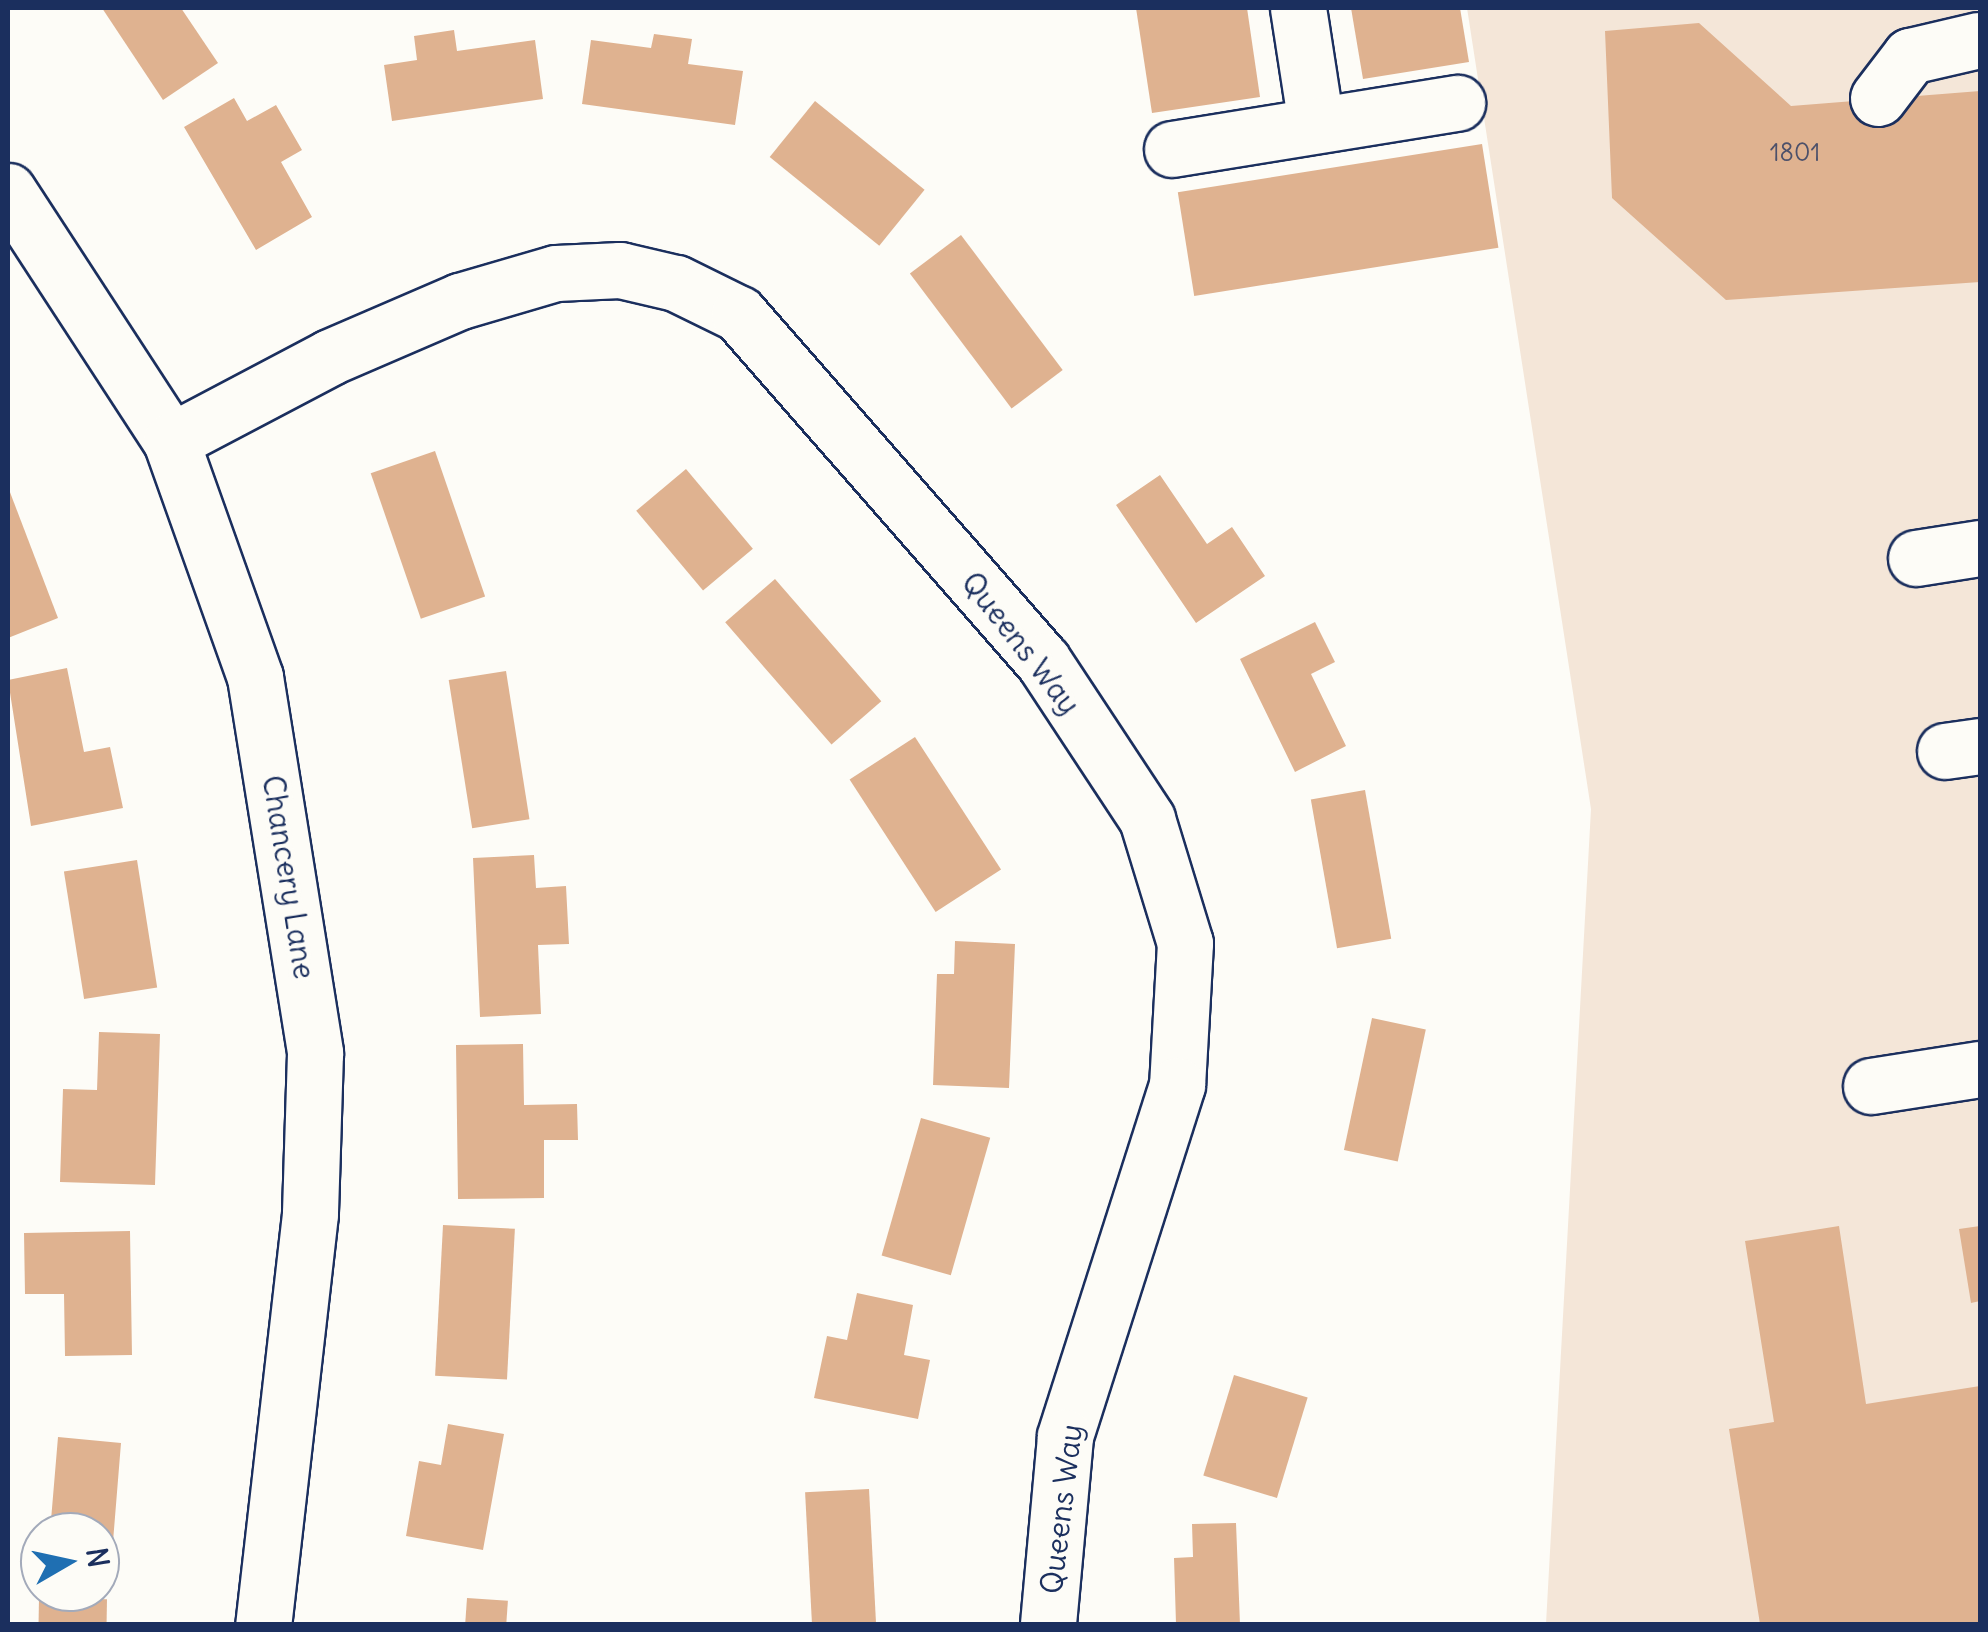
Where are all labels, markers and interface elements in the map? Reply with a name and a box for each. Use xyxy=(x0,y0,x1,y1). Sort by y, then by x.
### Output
house number: 1801 xyxy=(1770,137,1820,167)
street label: Queens Way xyxy=(954,565,1088,721)
street label: Chancery Lane xyxy=(255,773,323,981)
street label: Queens Way xyxy=(1033,1422,1089,1596)
north arrow xyxy=(20,1512,120,1612)
text: N xyxy=(78,1545,117,1570)

